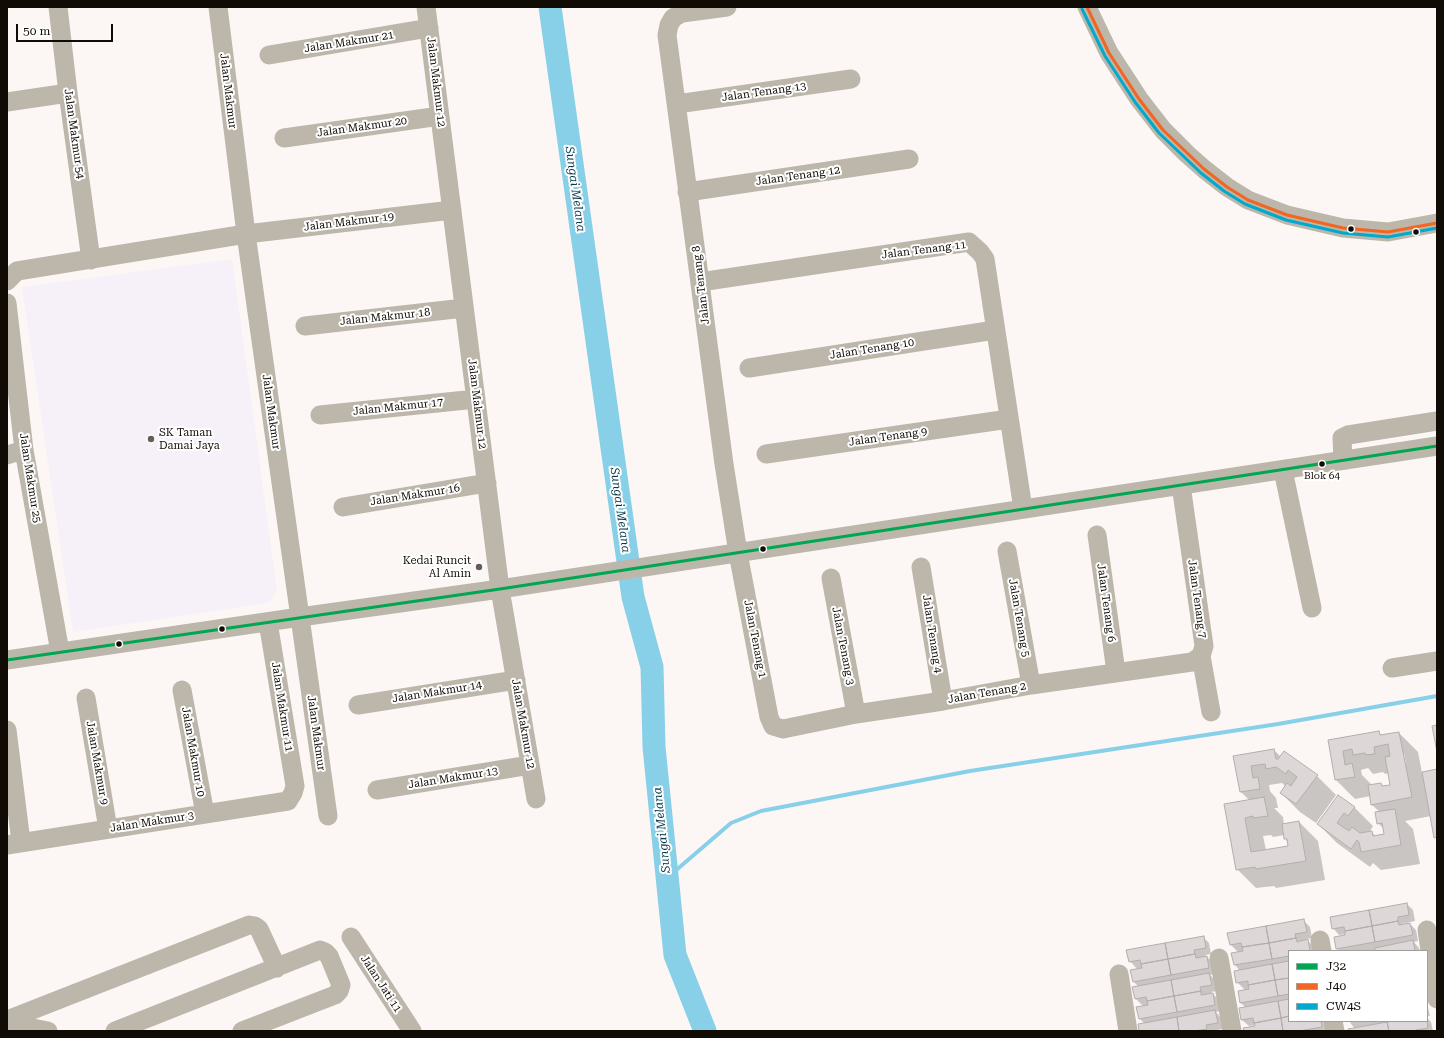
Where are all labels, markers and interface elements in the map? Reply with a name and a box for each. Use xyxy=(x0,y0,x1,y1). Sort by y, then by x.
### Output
scale bar xyxy=(18,16,115,42)
text: 50 m xyxy=(23,24,50,38)
street label: Jalan Makmur 21 xyxy=(303,28,395,56)
street label: Jalan Makmur 12 xyxy=(424,36,448,128)
street label: Jalan Makmur xyxy=(217,53,239,129)
street label: Jalan Tenang 13 xyxy=(721,80,807,104)
street label: Jalan Makmur 54 xyxy=(61,88,87,180)
street label: Jalan Makmur 20 xyxy=(316,114,408,140)
water label: Sungai Melana xyxy=(562,145,588,233)
street label: Jalan Tenang 12 xyxy=(755,164,841,188)
street label: Jalan Makmur 19 xyxy=(303,210,395,234)
unlabelled marker xyxy=(1346,224,1356,234)
unlabelled marker xyxy=(1411,227,1421,237)
street label: Jalan Tenang 11 xyxy=(881,238,967,262)
street label: Jalan Tenang 8 xyxy=(690,245,712,325)
street label: Jalan Makmur 18 xyxy=(339,306,431,328)
street label: Jalan Tenang 10 xyxy=(829,336,915,362)
street label: Jalan Makmur 12 xyxy=(465,358,489,450)
street label: Jalan Makmur xyxy=(259,374,283,450)
street label: Jalan Makmur 17 xyxy=(352,396,444,418)
street label: Jalan Tenang 9 xyxy=(848,425,928,449)
place label: SK Taman Damai Jaya xyxy=(159,426,220,452)
street label: Jalan Makmur 25 xyxy=(16,432,44,524)
marker: SK Taman Damai Jaya xyxy=(146,434,156,444)
marker: Blok 64 xyxy=(1317,459,1327,469)
water label: Sungai Melana xyxy=(607,466,633,554)
place label: Blok 64 xyxy=(1304,470,1340,482)
street label: Jalan Makmur 16 xyxy=(369,481,461,509)
unlabelled marker xyxy=(758,544,768,554)
place label: Kedai Runcit Al Amin xyxy=(403,554,471,580)
street label: Jalan Tenang 7 xyxy=(1185,559,1209,639)
marker: Kedai Runcit Al Amin xyxy=(474,562,484,572)
street label: Jalan Tenang 6 xyxy=(1094,563,1118,643)
street label: Jalan Tenang 5 xyxy=(1006,578,1032,658)
street label: Jalan Tenang 4 xyxy=(919,594,945,674)
street label: Jalan Tenang 1 xyxy=(741,599,769,679)
street label: Jalan Tenang 3 xyxy=(829,606,857,686)
unlabelled marker xyxy=(217,624,227,634)
unlabelled marker xyxy=(114,639,124,649)
street label: Jalan Makmur 11 xyxy=(268,661,296,753)
street label: Jalan Makmur 14 xyxy=(391,678,483,706)
street label: Jalan Makmur 12 xyxy=(509,678,537,770)
street label: Jalan Tenang 2 xyxy=(947,680,1027,706)
street label: Jalan Makmur xyxy=(304,695,328,771)
street label: Jalan Makmur 10 xyxy=(179,706,207,798)
street label: Jalan Makmur 9 xyxy=(83,720,111,806)
street label: Jalan Makmur 13 xyxy=(407,764,499,792)
water label: Sungai Melana xyxy=(650,786,674,874)
street label: Jalan Makmur 3 xyxy=(109,809,195,835)
legend xyxy=(1288,950,1428,1022)
street label: Jalan Jati 11 xyxy=(358,953,404,1015)
text: J32 xyxy=(1326,959,1346,973)
text: J40 xyxy=(1326,979,1346,993)
text: CW4S xyxy=(1326,999,1361,1013)

